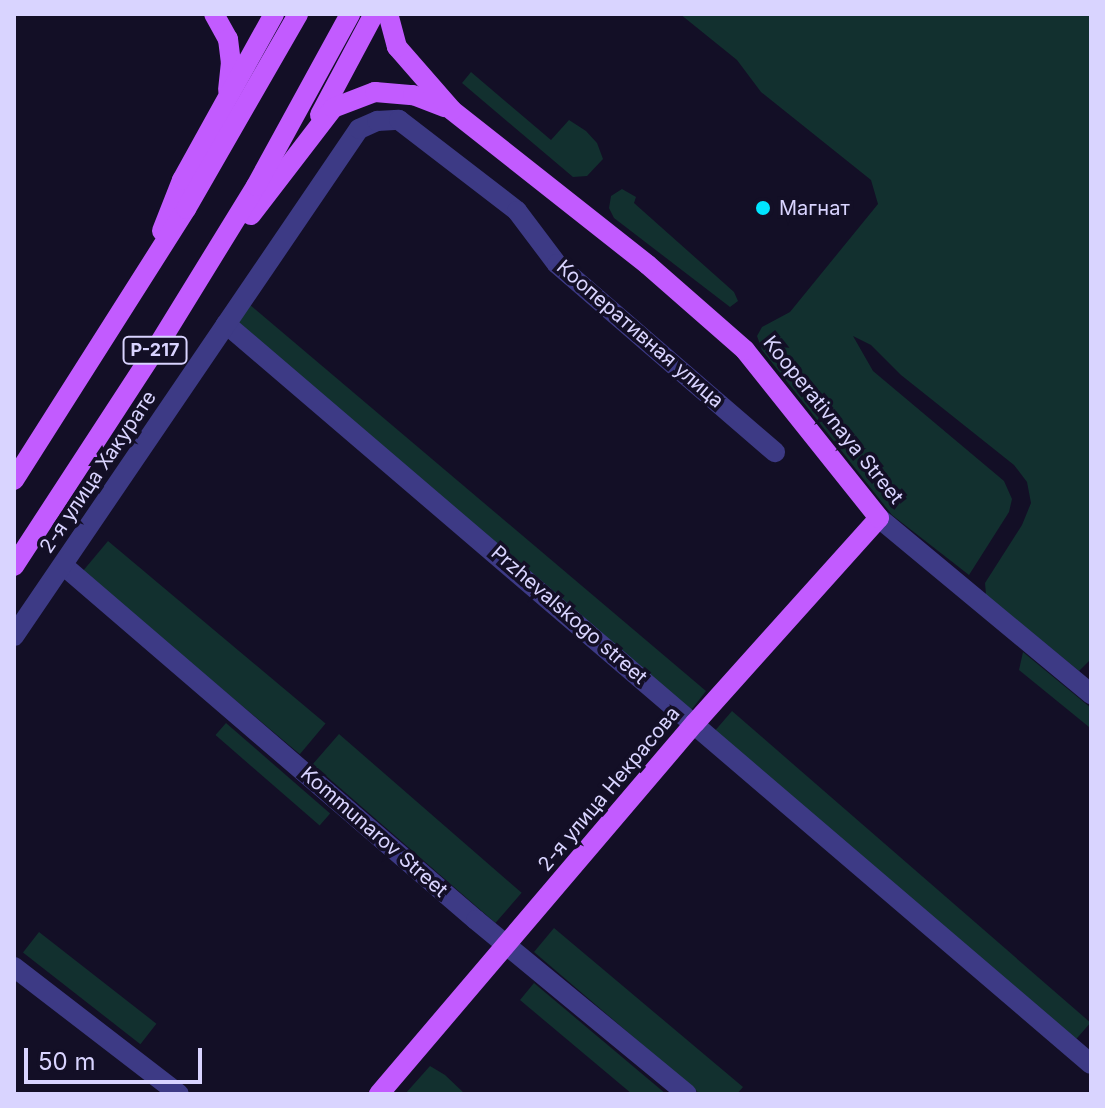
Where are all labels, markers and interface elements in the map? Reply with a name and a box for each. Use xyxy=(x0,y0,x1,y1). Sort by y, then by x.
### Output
place label: Магнат xyxy=(779,196,850,220)
marker: Магнат xyxy=(754,199,772,217)
street label: Кооперативная улица xyxy=(552,255,728,413)
street label: Kooperativnaya Street xyxy=(758,331,908,509)
road number: Р-217 xyxy=(121,336,189,364)
street label: 2-я улица Хакурате xyxy=(35,386,161,558)
street label: Przhevalskogo street xyxy=(486,541,652,689)
street label: 2-я улица Некрасова xyxy=(533,702,685,876)
street label: Kommunarov Street xyxy=(296,762,452,902)
scale bar xyxy=(28,1032,206,1082)
text: 50 m xyxy=(38,1047,96,1076)

